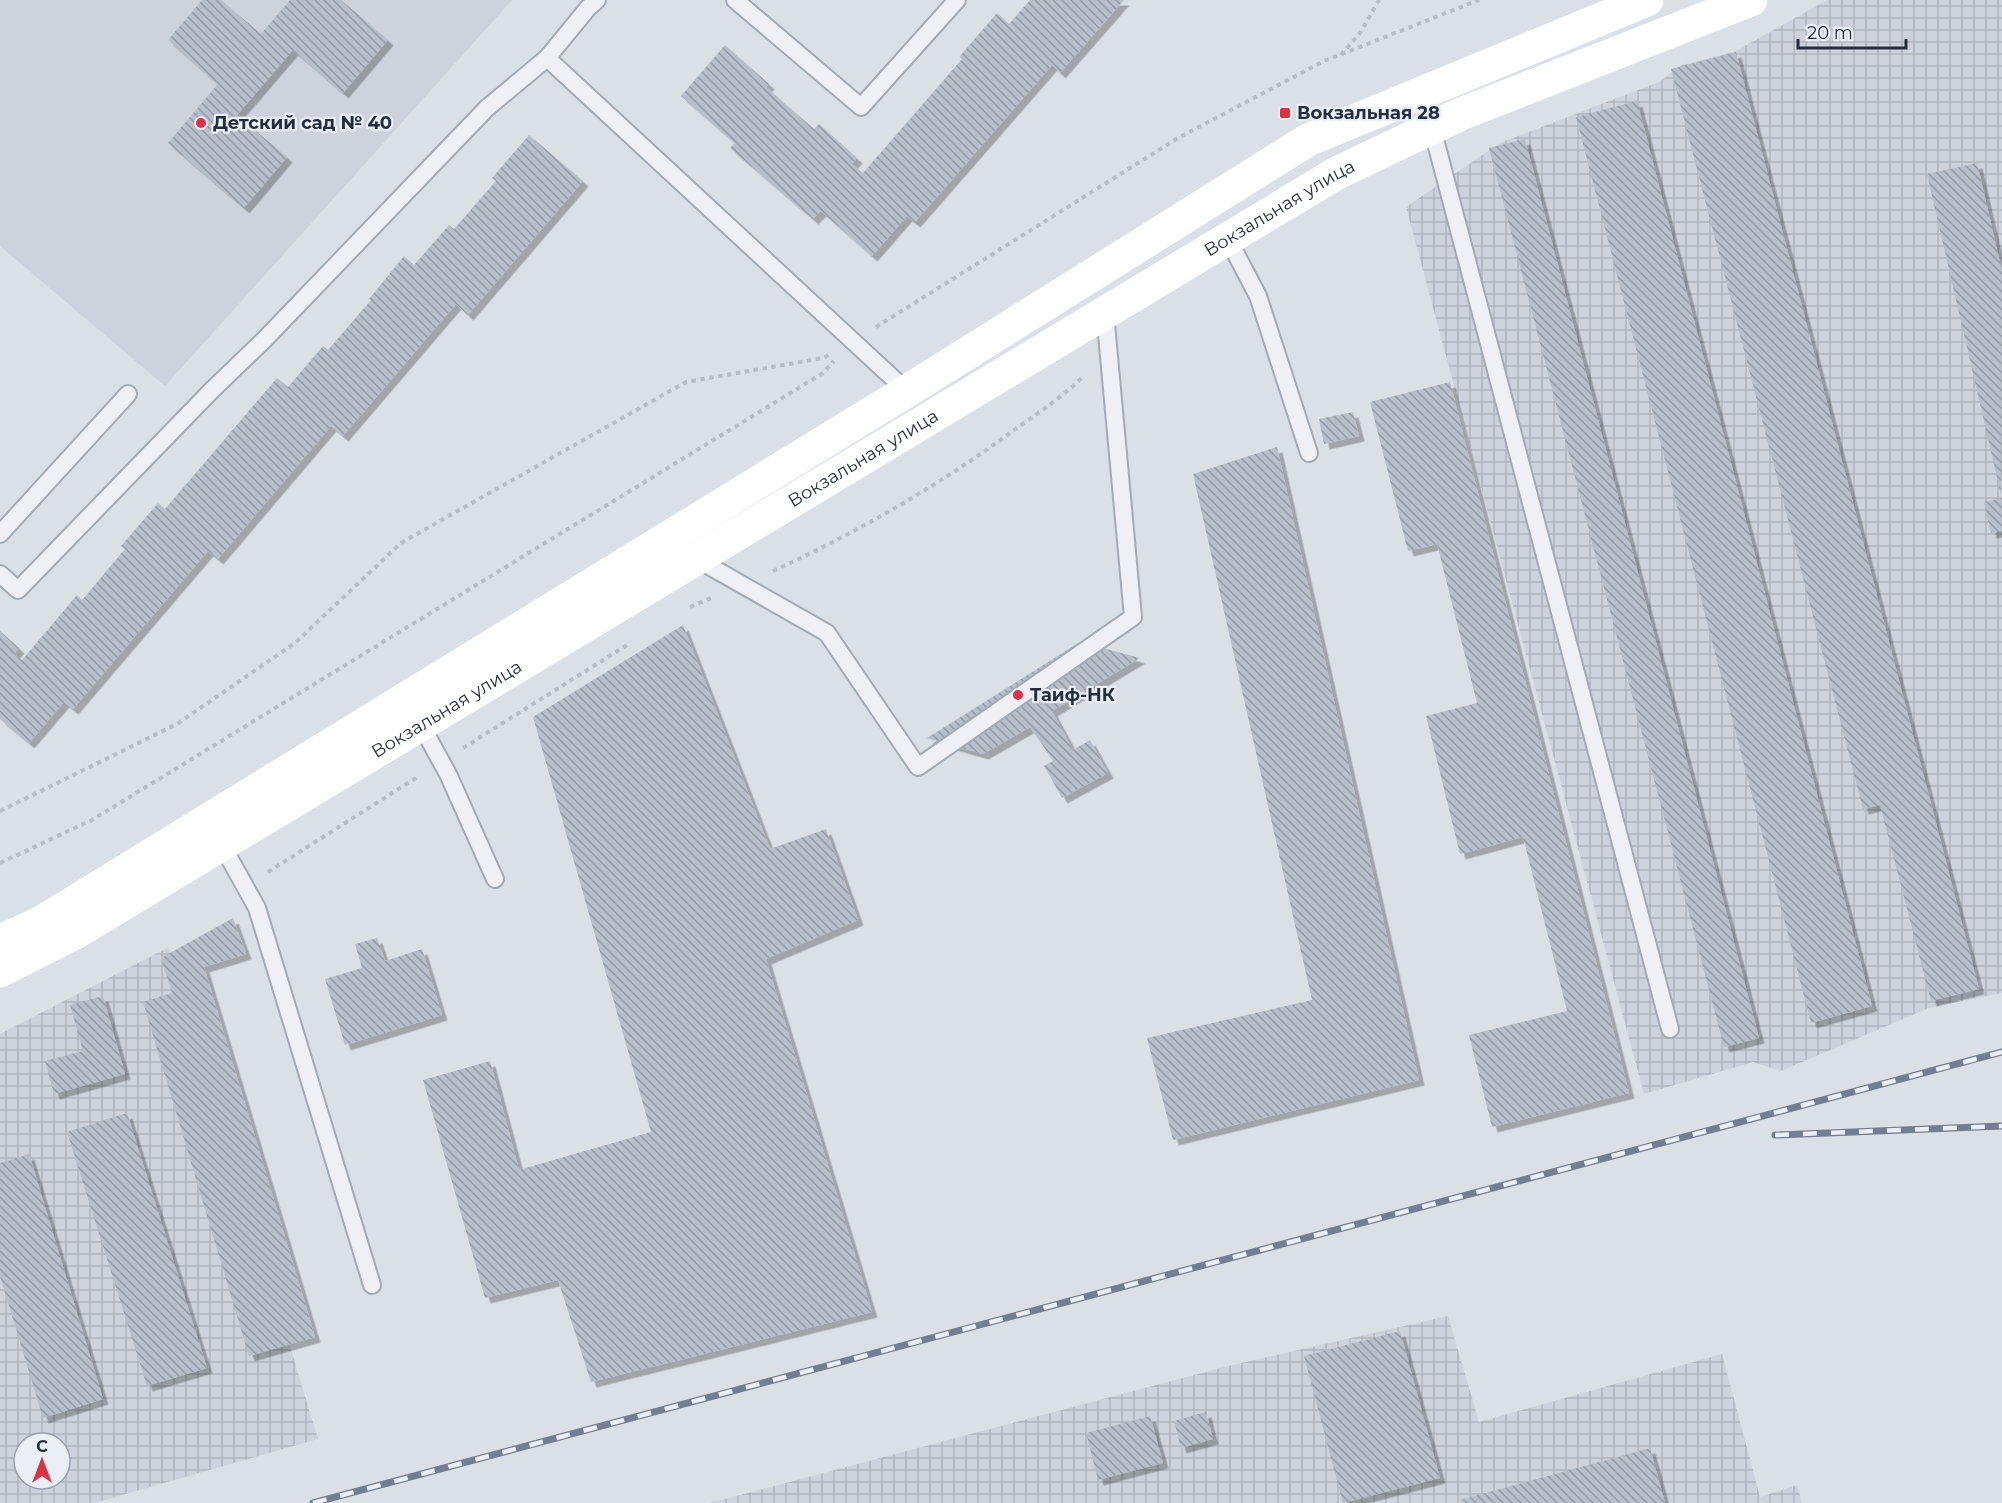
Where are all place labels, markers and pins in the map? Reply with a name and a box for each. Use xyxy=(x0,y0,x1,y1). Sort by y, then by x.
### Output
place label: Вокзальная 28 xyxy=(1297,102,1440,124)
marker: Вокзальная 28 xyxy=(1278,106,1292,120)
place label: Детский сад № 40 xyxy=(213,112,392,134)
marker: Детский сад № 40 xyxy=(194,116,208,130)
place label: Таиф-НК xyxy=(1030,684,1116,706)
marker: Таиф-НК xyxy=(1011,688,1025,702)

